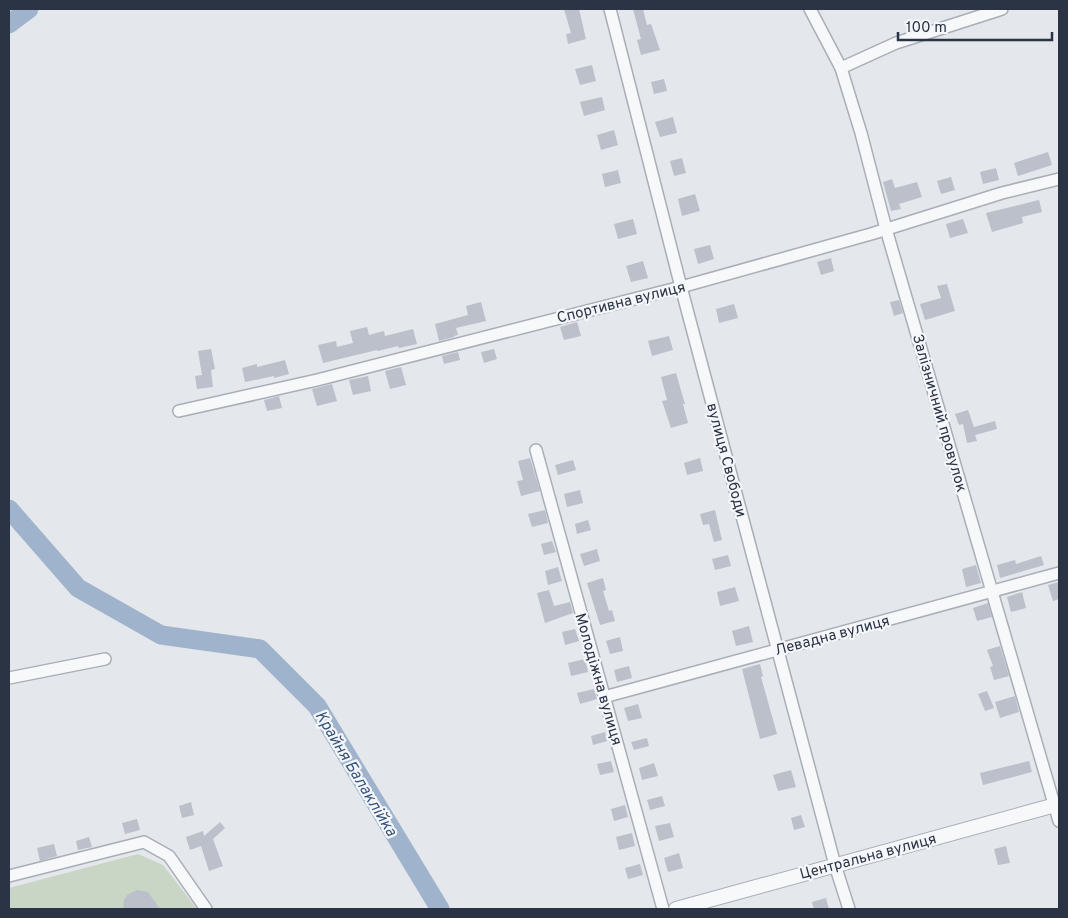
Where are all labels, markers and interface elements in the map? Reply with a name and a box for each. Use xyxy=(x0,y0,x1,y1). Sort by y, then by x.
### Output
scale bar xyxy=(898,10,1052,42)
text: 100 m xyxy=(906,19,947,38)
street label: Спортивна вулиця xyxy=(555,278,688,329)
street label: Залізничний провулок xyxy=(907,332,970,495)
street label: вулиця Свободи xyxy=(701,401,750,520)
street label: Молодіжна вулиця xyxy=(570,611,626,748)
street label: Левадна вулиця xyxy=(773,612,892,661)
water label: Крайня Балаклійка xyxy=(310,708,401,841)
street label: Центральна вулиця xyxy=(798,830,939,885)

